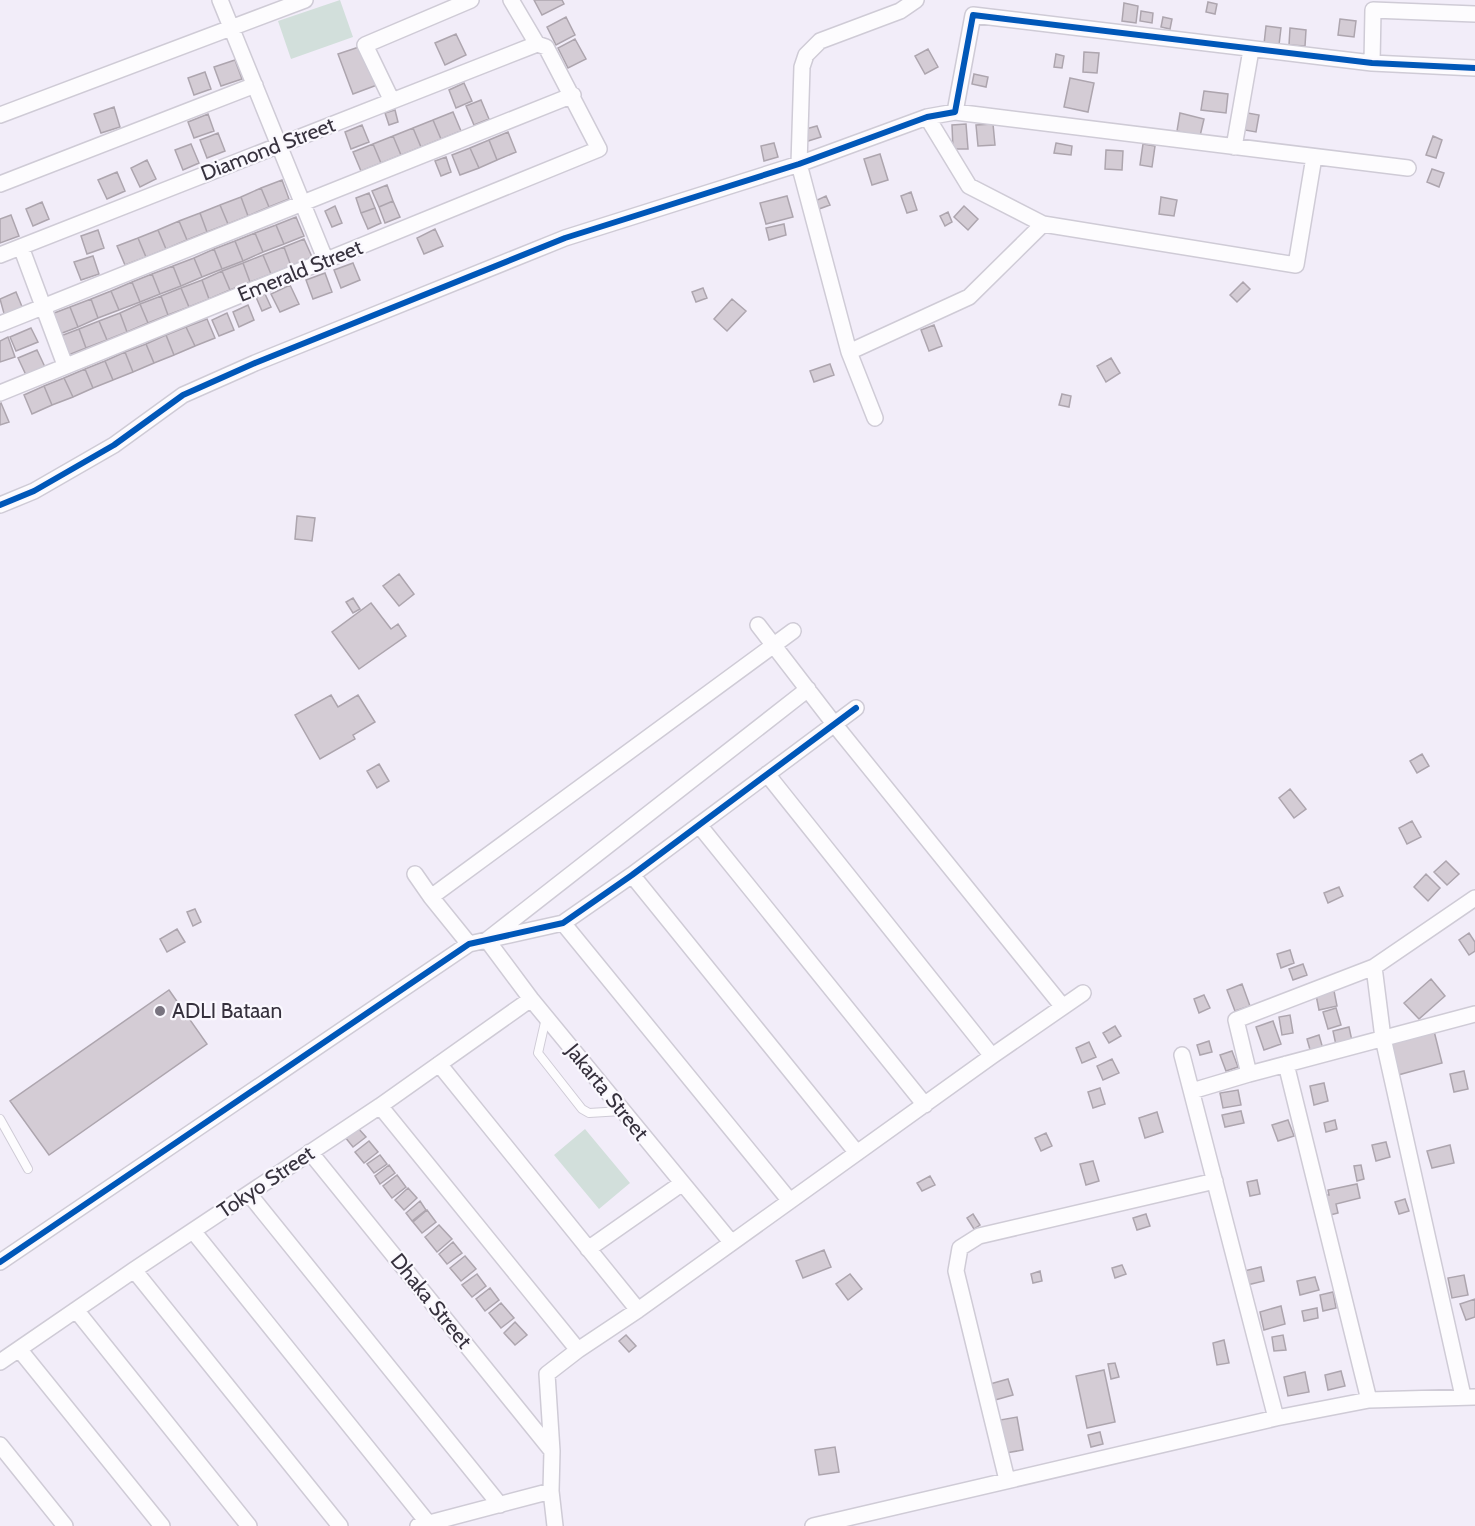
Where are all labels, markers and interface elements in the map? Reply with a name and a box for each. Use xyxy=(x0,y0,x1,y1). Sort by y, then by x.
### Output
street label: Diamond Street xyxy=(197,111,338,186)
street label: Emerald Street xyxy=(234,234,366,307)
place label: ADLI Bataan xyxy=(172,998,282,1023)
marker: ADLI Bataan xyxy=(153,1004,167,1018)
street label: Jakarta Street xyxy=(560,1038,654,1145)
street label: Tokyo Street xyxy=(213,1140,319,1223)
street label: Dhaka Street xyxy=(386,1248,477,1353)

